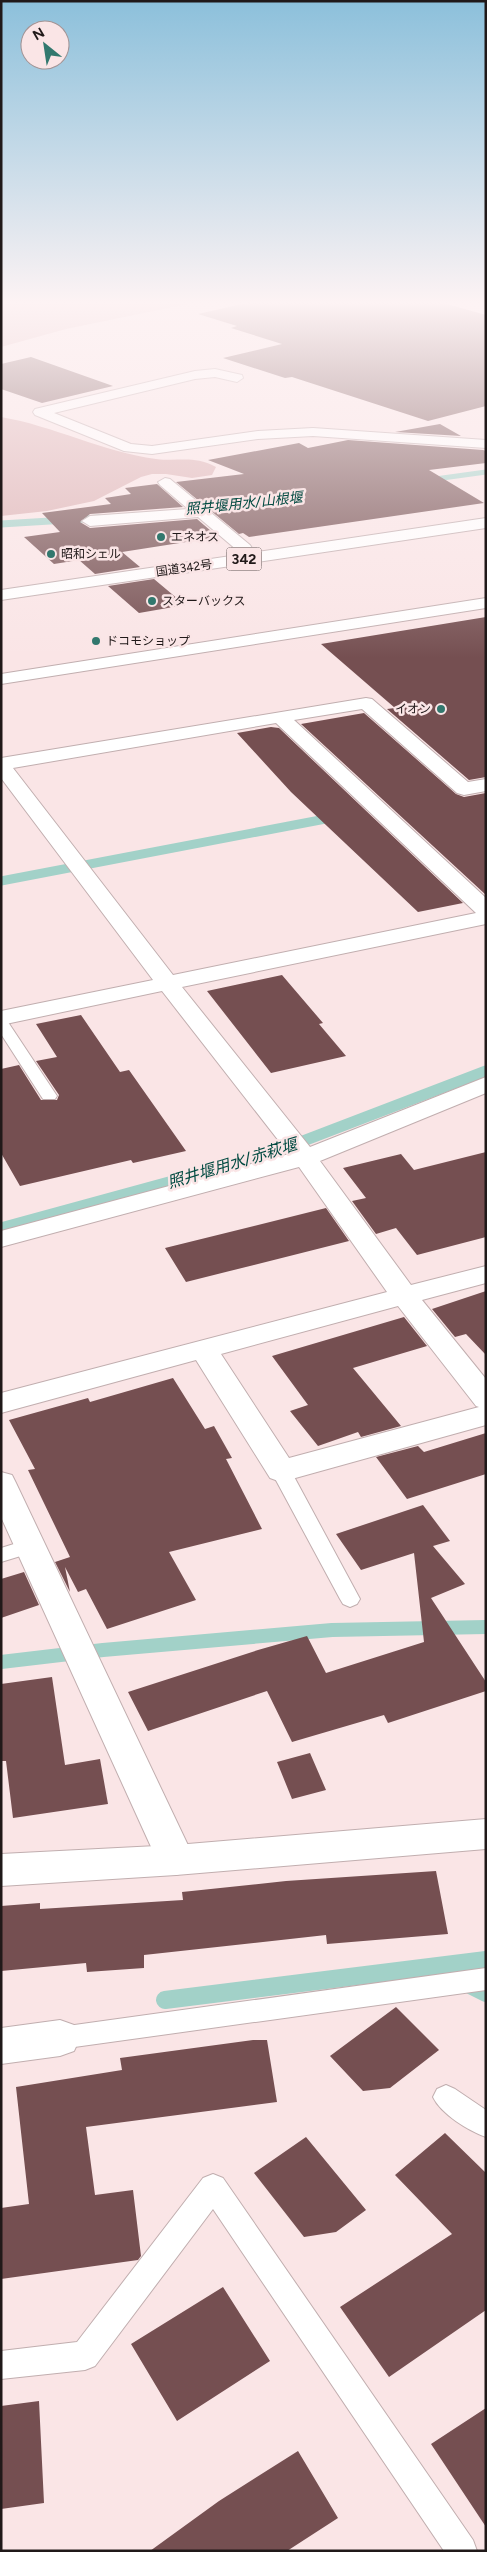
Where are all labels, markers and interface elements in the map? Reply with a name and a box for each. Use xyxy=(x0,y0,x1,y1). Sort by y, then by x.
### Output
north arrow xyxy=(20,20,70,70)
text: N xyxy=(30,24,48,44)
water label: 照井堰用水/山根堰 xyxy=(185,489,306,518)
place label: エネオス xyxy=(171,530,219,544)
marker: エネオス xyxy=(155,531,167,543)
place label: 昭和シェル xyxy=(61,547,121,561)
marker: 昭和シェル xyxy=(45,548,57,560)
road number: 342 xyxy=(226,548,262,570)
street label: 国道342号 xyxy=(155,557,213,579)
place label: スターバックス xyxy=(162,594,246,608)
marker: スターバックス xyxy=(146,595,158,607)
place label: ドコモショップ xyxy=(106,634,190,648)
marker: ドコモショップ xyxy=(90,635,102,647)
place label: イオン xyxy=(395,702,431,716)
marker: イオン xyxy=(435,703,447,715)
water label: 照井堰用水/赤萩堰 xyxy=(165,1134,302,1192)

